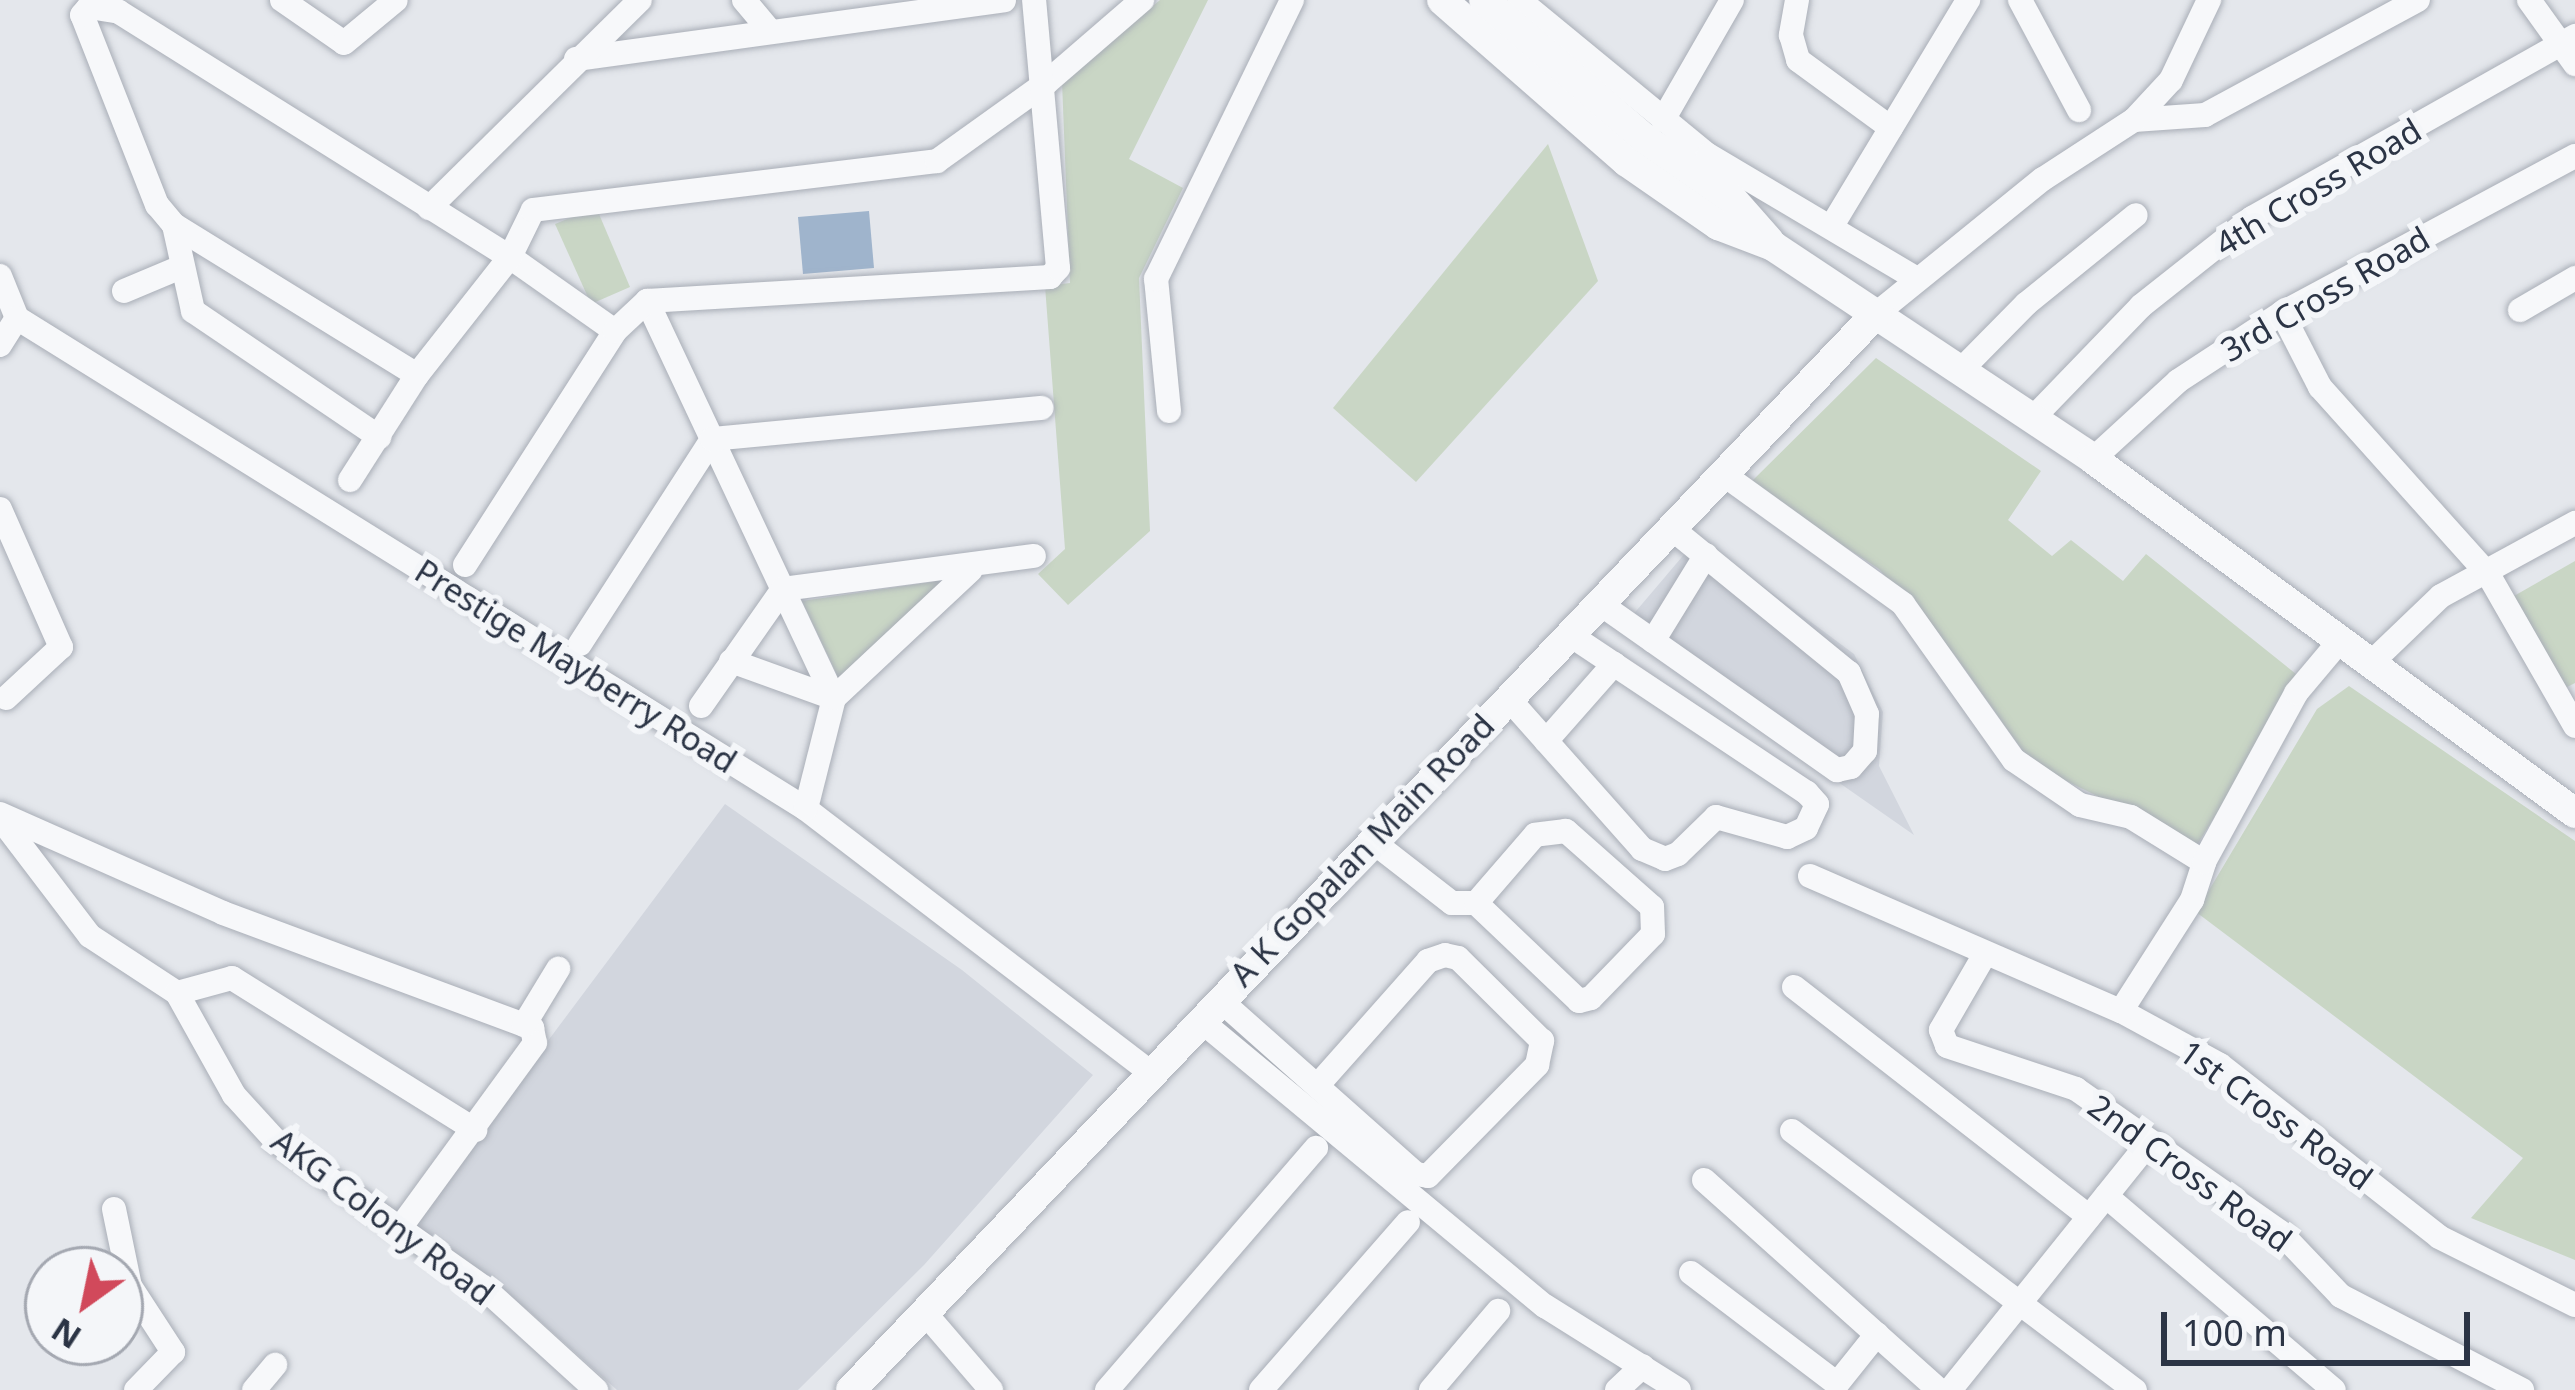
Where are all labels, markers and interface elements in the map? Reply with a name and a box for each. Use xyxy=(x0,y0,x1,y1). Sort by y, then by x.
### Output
street label: 4th Cross Road xyxy=(2208,110,2428,264)
street label: 3rd Cross Road xyxy=(2214,218,2436,370)
street label: Prestige Mayberry Road xyxy=(408,551,744,781)
street label: A K Gopalan Main Road xyxy=(1222,706,1502,994)
street label: 1st Cross Road xyxy=(2172,1032,2380,1198)
street label: 2nd Cross Road xyxy=(2081,1086,2299,1260)
street label: AKG Colony Road xyxy=(264,1121,502,1313)
north arrow xyxy=(24,1246,144,1366)
scale bar xyxy=(2167,1288,2476,1362)
text: N xyxy=(42,1308,89,1360)
text: 100 m xyxy=(2182,1308,2287,1357)

